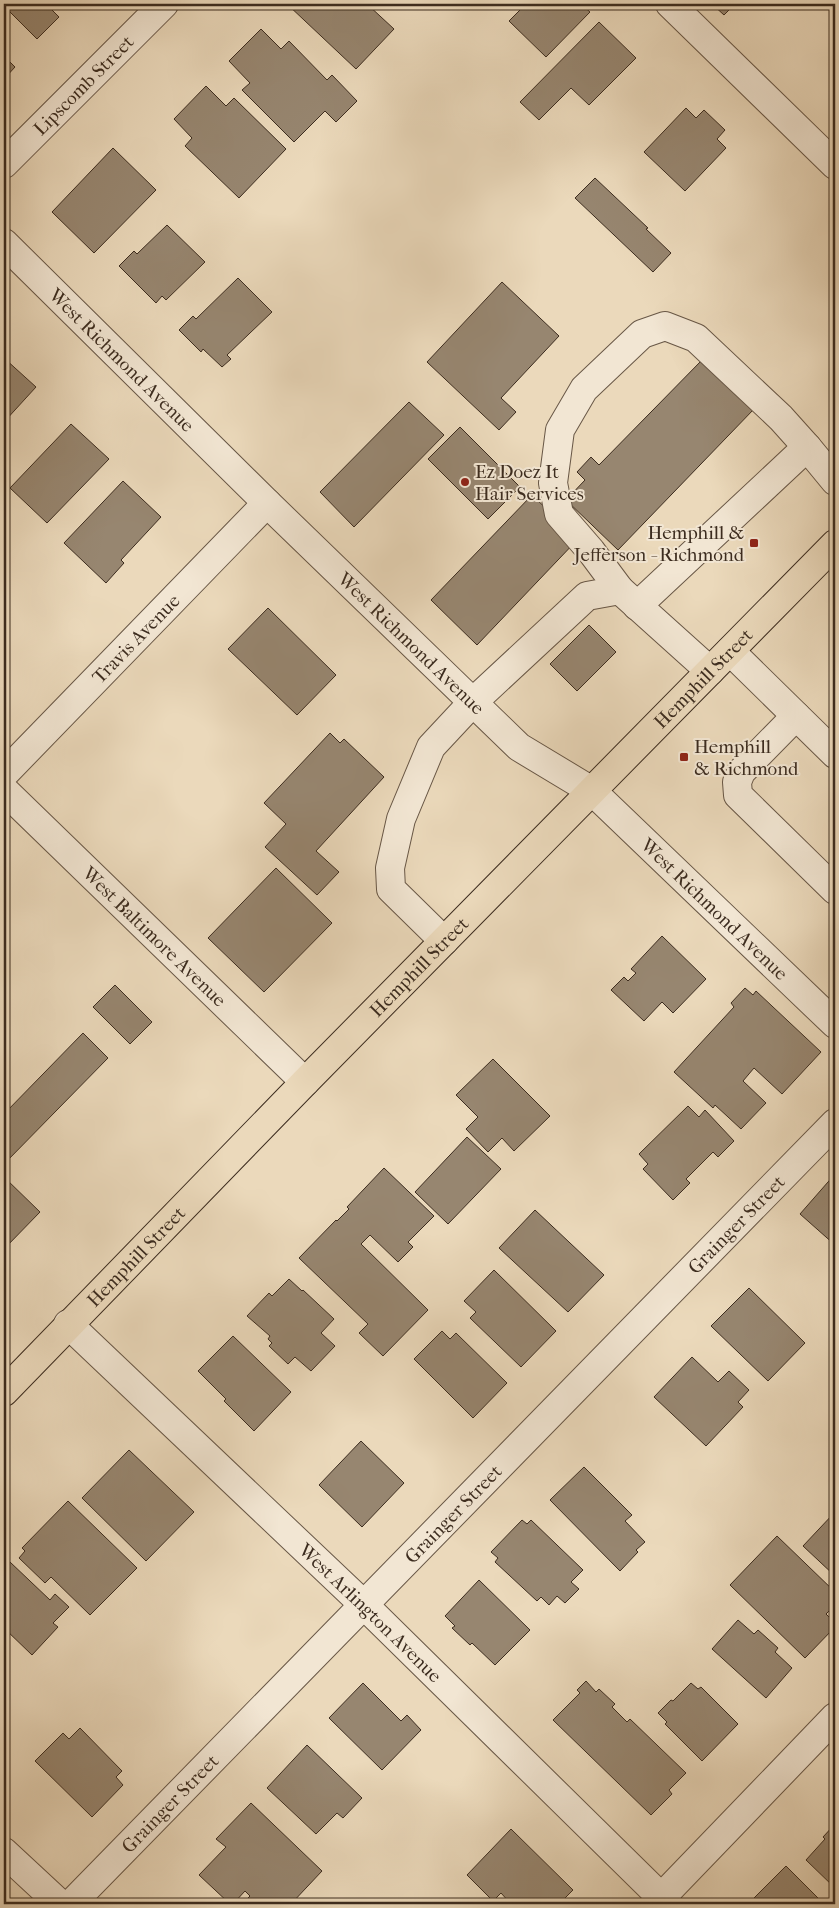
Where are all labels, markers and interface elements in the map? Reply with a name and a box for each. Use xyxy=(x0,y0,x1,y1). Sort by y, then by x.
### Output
street label: Lipscomb Street xyxy=(29,31,139,140)
street label: West Richmond Avenue xyxy=(44,283,198,437)
place label: Ez Doez It Hair Services xyxy=(475,461,584,505)
marker: Ez Doez It Hair Services xyxy=(459,476,471,488)
place label: Hemphill & Jefferson - Richmond xyxy=(572,522,745,566)
marker: Hemphill & Jefferson - Richmond xyxy=(748,537,760,549)
street label: West Richmond Avenue xyxy=(332,567,489,719)
street label: Travis Avenue xyxy=(88,590,185,688)
street label: Hemphill Street xyxy=(650,624,758,733)
place label: Hemphill & Richmond xyxy=(694,736,799,780)
marker: Hemphill & Richmond xyxy=(678,751,690,763)
street label: West Richmond Avenue xyxy=(635,833,792,985)
street label: West Baltimore Avenue xyxy=(77,862,230,1011)
street label: Hemphill Street xyxy=(365,913,473,1022)
street label: Grainger Street xyxy=(684,1171,790,1279)
street label: Hemphill Street xyxy=(83,1202,190,1312)
street label: Grainger Street xyxy=(401,1460,507,1568)
street label: West Arlington Avenue xyxy=(293,1538,446,1687)
street label: Grainger Street xyxy=(117,1750,223,1858)

